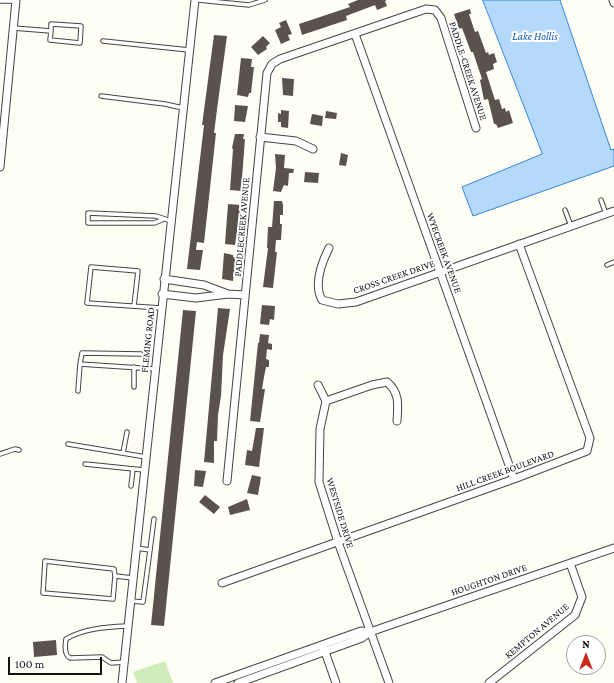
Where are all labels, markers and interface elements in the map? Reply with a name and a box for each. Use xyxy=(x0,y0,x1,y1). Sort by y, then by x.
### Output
street label: PADDLE-CREEK AVENUE xyxy=(446,20,490,122)
water label: Lake Hollis xyxy=(512,30,558,44)
street label: PADDLECREEK AVENUE xyxy=(232,177,252,277)
street label: WYECREEK AVENUE xyxy=(424,211,464,295)
street label: CROSS CREEK DRIVE xyxy=(352,257,436,297)
street label: FLEMING ROAD xyxy=(139,307,157,373)
street label: HILL CREEK BOULEVARD xyxy=(454,448,556,494)
street label: WESTSIDE DRIVE xyxy=(324,476,356,550)
street label: HOUGHTON DRIVE xyxy=(449,561,529,599)
street label: KEMPTON AVENUE xyxy=(502,601,572,661)
north arrow xyxy=(566,635,606,675)
text: N xyxy=(582,638,590,650)
scale bar xyxy=(10,649,104,675)
text: 100 m xyxy=(15,657,44,671)

